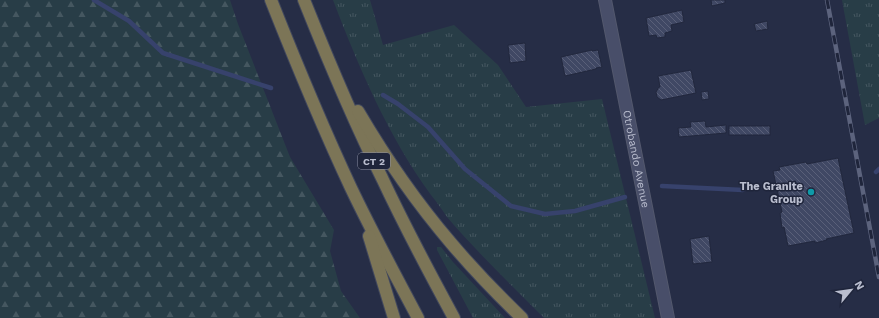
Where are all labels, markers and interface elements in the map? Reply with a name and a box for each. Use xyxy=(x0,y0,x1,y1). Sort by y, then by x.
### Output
street label: Otrobando Avenue xyxy=(620,109,652,209)
road number: CT 2 xyxy=(358,153,390,169)
place label: The Granite Group xyxy=(739,180,803,206)
marker: The Granite Group xyxy=(806,187,816,197)
north arrow xyxy=(831,270,871,310)
text: N xyxy=(852,279,867,292)

